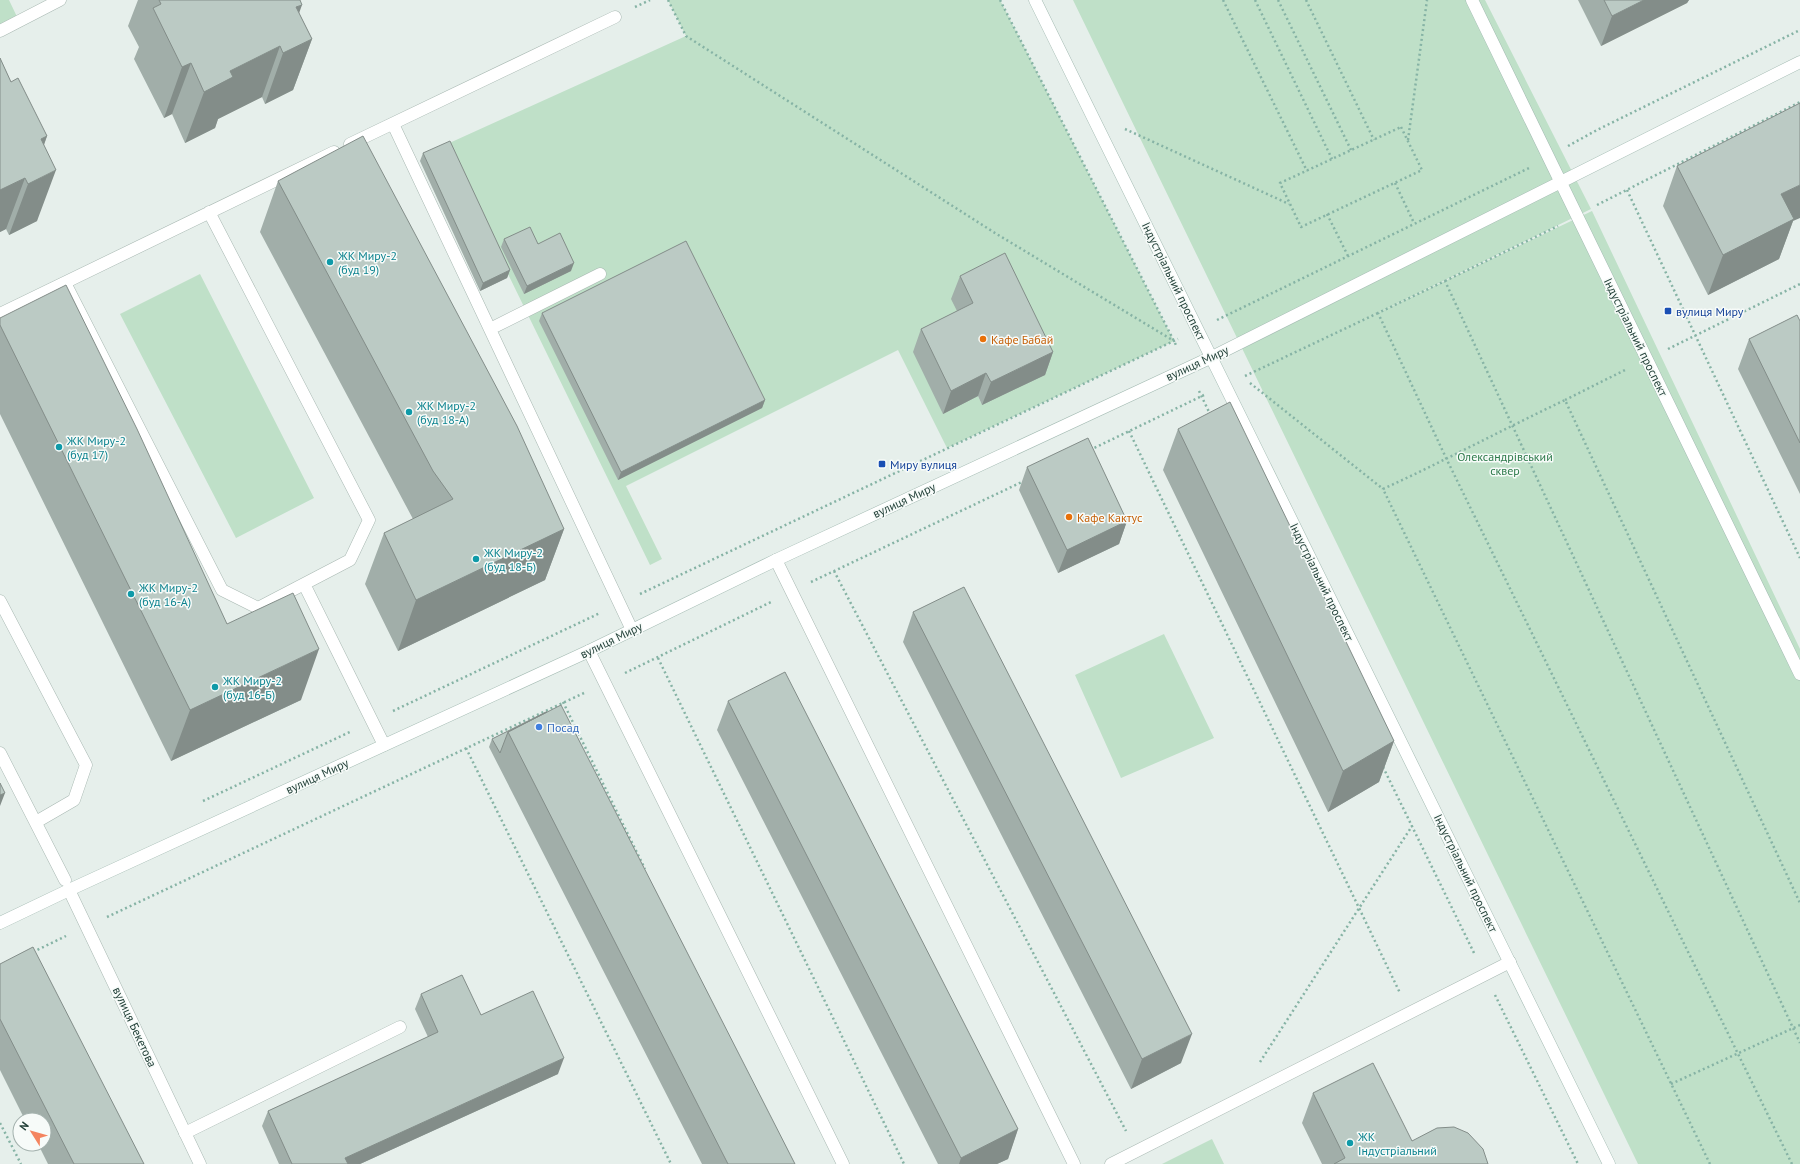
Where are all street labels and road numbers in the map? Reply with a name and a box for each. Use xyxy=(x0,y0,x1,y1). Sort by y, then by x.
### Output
street label: Індустріальний проспект xyxy=(1139,219,1209,343)
street label: Індустріальний проспект xyxy=(1601,275,1671,399)
street label: вулиця Миру xyxy=(1163,342,1231,384)
street label: вулиця Миру xyxy=(870,479,938,521)
street label: Індустріальний проспект xyxy=(1287,520,1357,644)
street label: вулиця Миру xyxy=(577,618,645,662)
street label: вулиця Миру xyxy=(283,755,351,797)
street label: Індустріальний проспект xyxy=(1431,811,1501,935)
street label: вулиця Бекетова xyxy=(110,984,160,1070)

